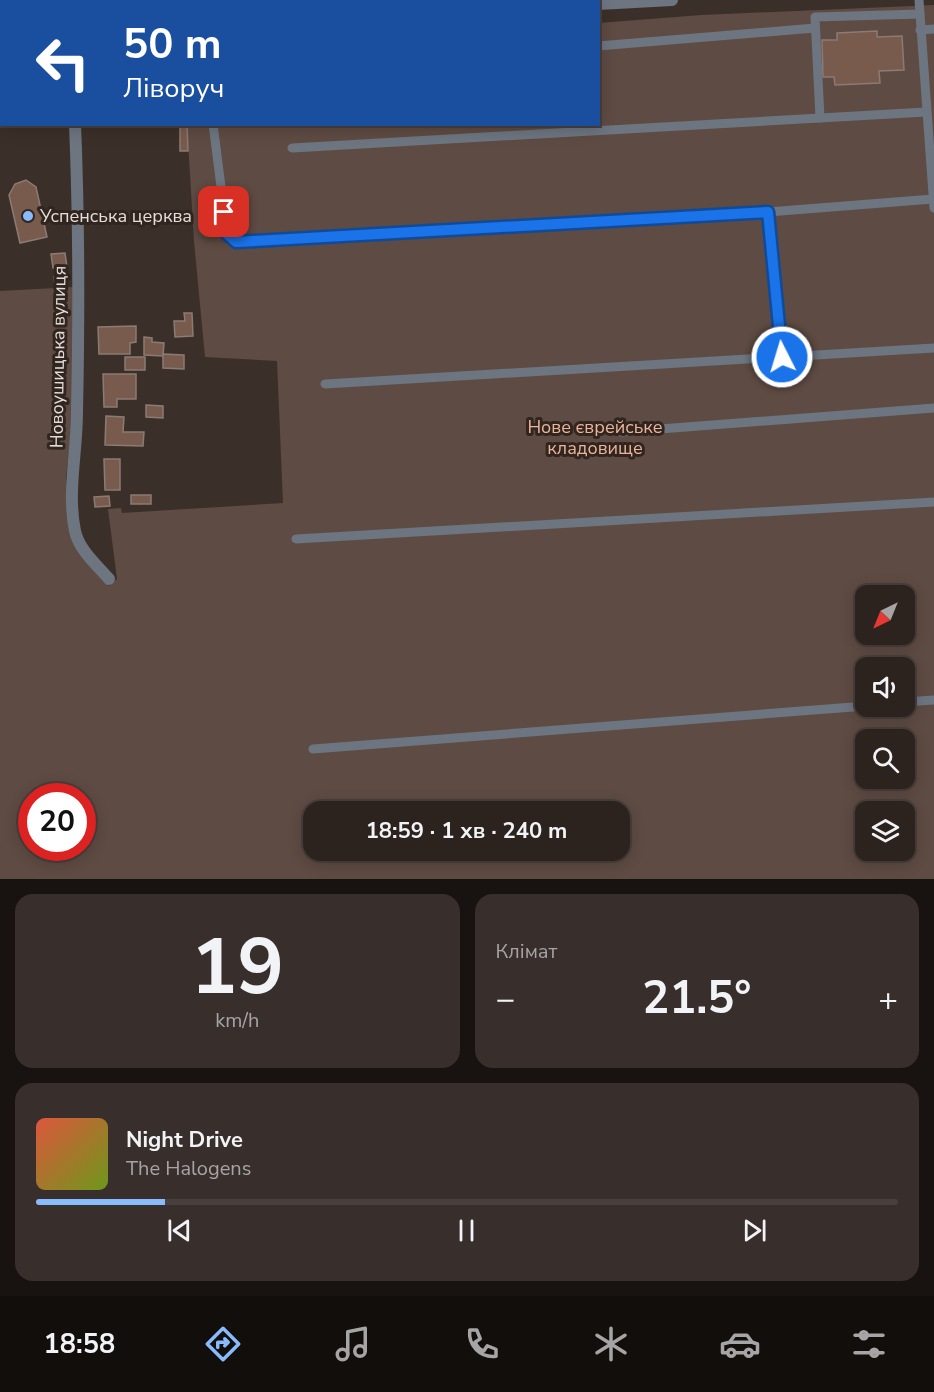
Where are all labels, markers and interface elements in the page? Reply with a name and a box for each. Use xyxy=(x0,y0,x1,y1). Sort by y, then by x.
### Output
text: 50 m xyxy=(123,16,222,73)
icon: left xyxy=(24,24,102,102)
text: Ліворуч xyxy=(123,70,224,107)
pin xyxy=(198,186,249,237)
icon: arrive xyxy=(207,195,240,228)
place label: Успенська церква xyxy=(39,204,192,228)
marker: Успенська церква xyxy=(21,209,35,223)
street label: Новоушицька вулиця xyxy=(44,266,72,448)
position arrow xyxy=(750,325,814,389)
park label: Нове єврейське кладовище xyxy=(527,415,663,460)
north arrow xyxy=(855,585,915,645)
map controls xyxy=(855,585,915,861)
button: sound xyxy=(855,657,915,717)
button: search xyxy=(855,729,915,789)
speed limit sign: 20 xyxy=(18,783,96,861)
button: layers xyxy=(855,801,915,861)
text: 18:59 · 1 хв · 240 m xyxy=(366,816,567,846)
text: 19 xyxy=(190,914,284,1021)
text: Клімат xyxy=(496,938,557,965)
text: 21.5° xyxy=(642,968,751,1029)
text: − xyxy=(496,977,515,1022)
text: + xyxy=(878,977,898,1022)
text: km/h xyxy=(215,1007,259,1034)
text: Night Drive xyxy=(126,1125,243,1155)
text: The Halogens xyxy=(126,1155,251,1182)
icon: previous xyxy=(163,1214,196,1247)
icon: pause xyxy=(450,1214,483,1247)
icon: next xyxy=(738,1214,771,1247)
icon: directions xyxy=(202,1323,244,1365)
icon: music xyxy=(332,1323,374,1365)
icon: phone xyxy=(461,1323,503,1365)
icon: climate xyxy=(590,1323,632,1365)
icon: car xyxy=(719,1323,761,1365)
icon: filters xyxy=(848,1323,890,1365)
text: 18:58 xyxy=(44,1326,115,1363)

